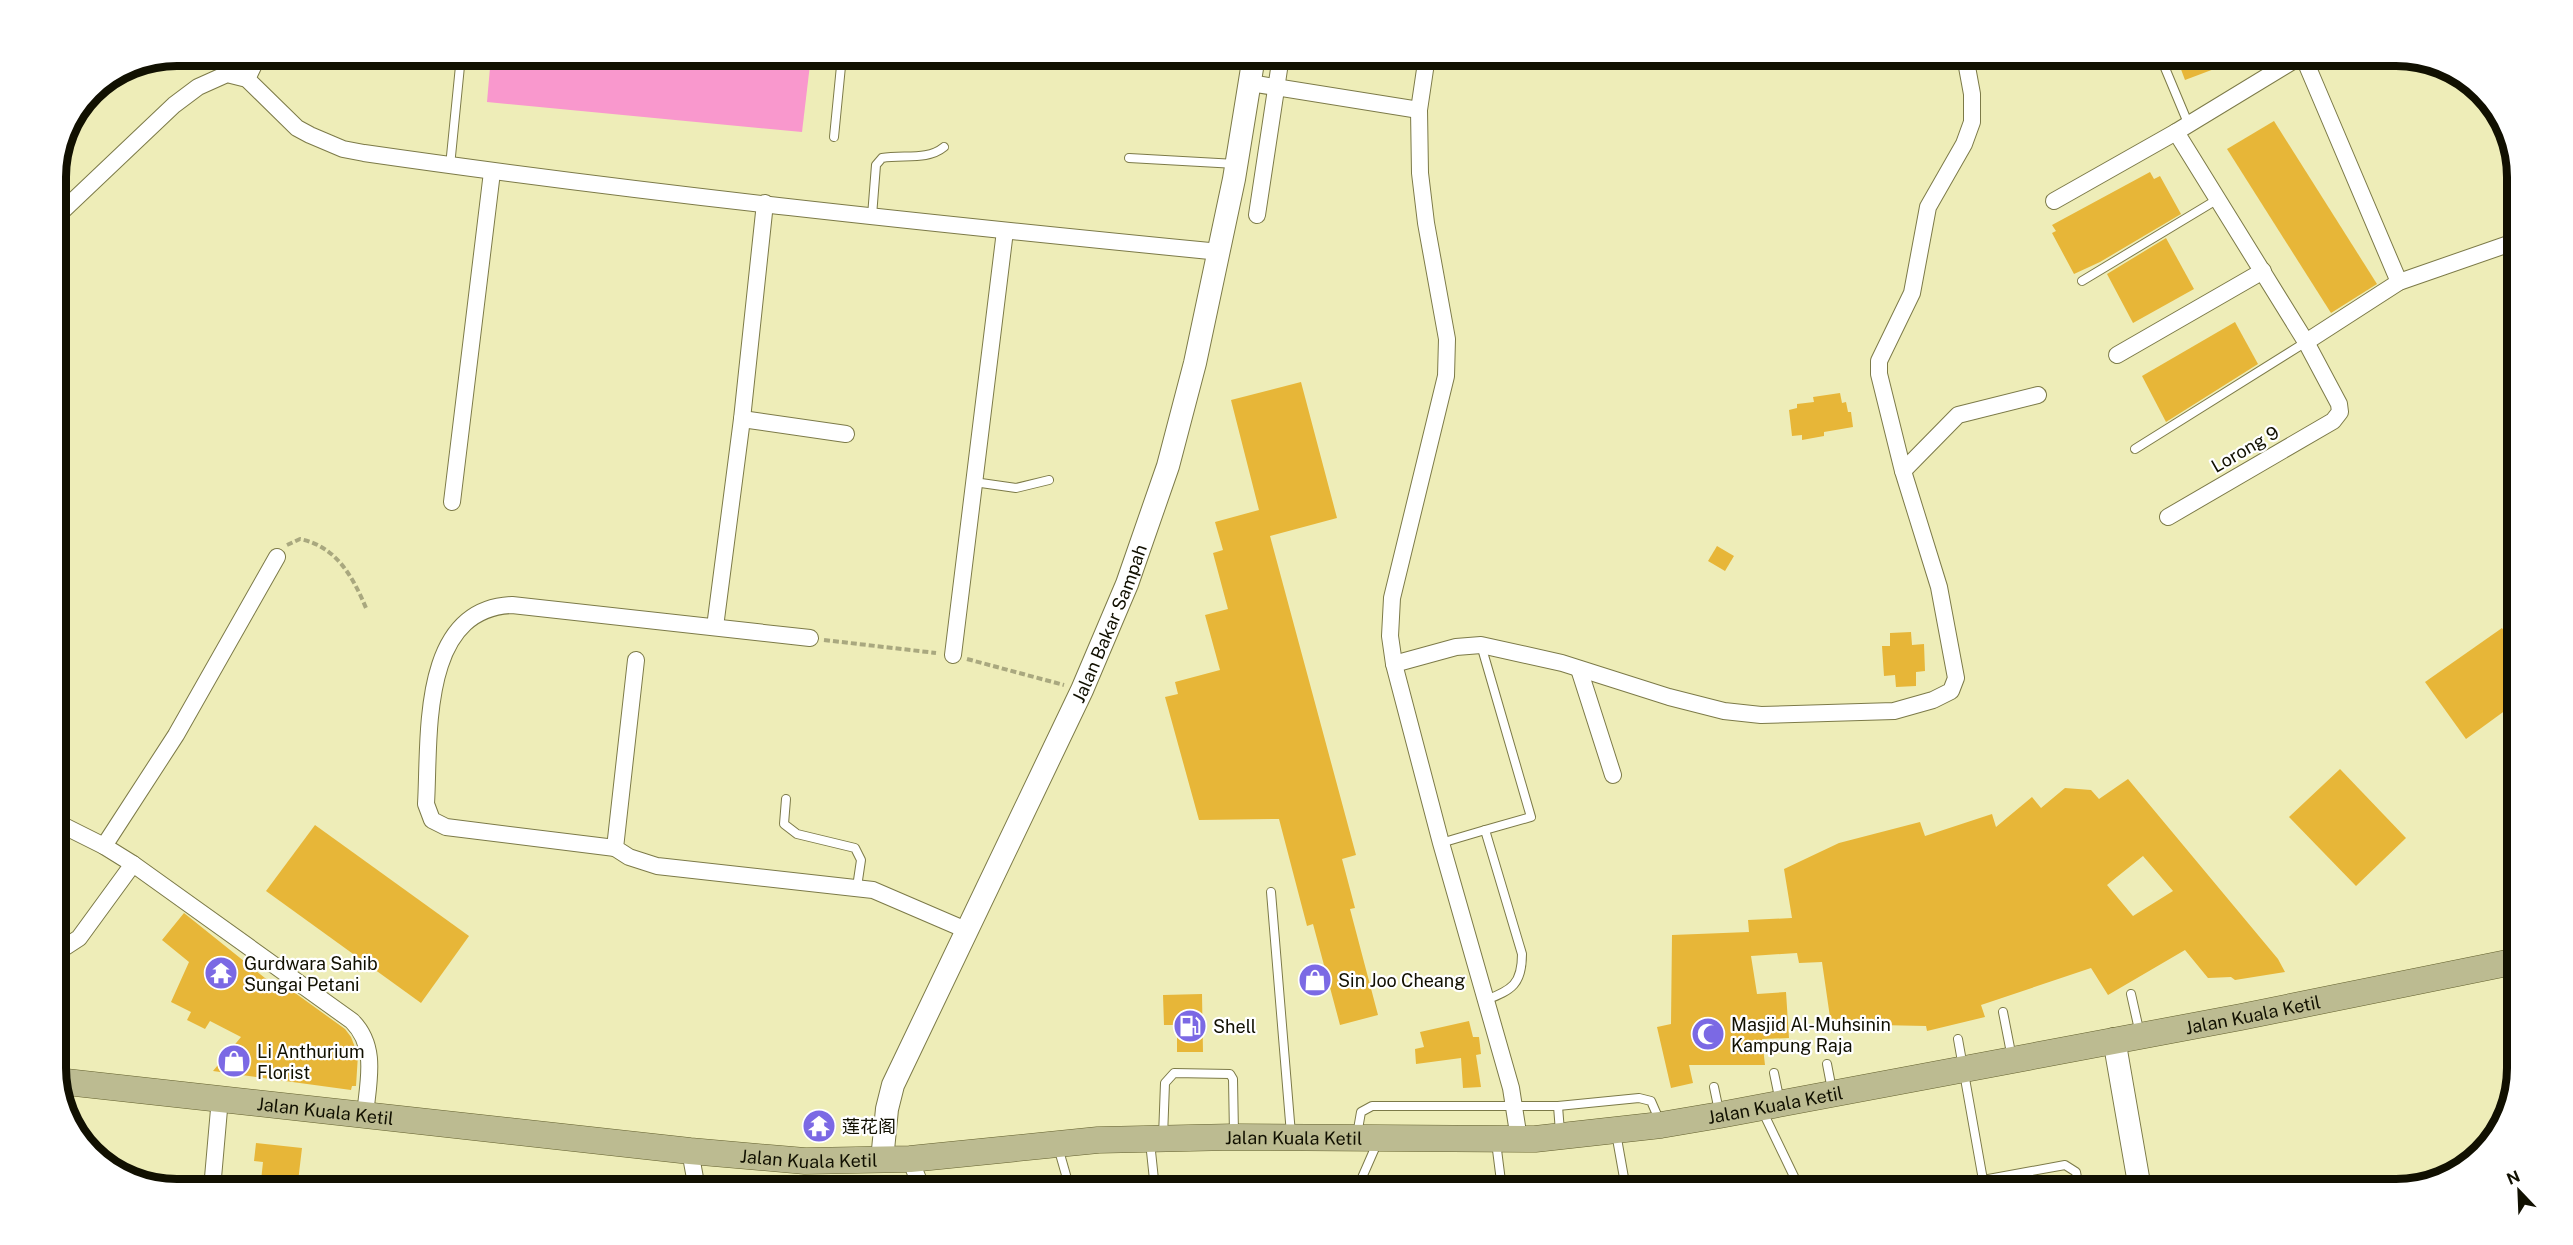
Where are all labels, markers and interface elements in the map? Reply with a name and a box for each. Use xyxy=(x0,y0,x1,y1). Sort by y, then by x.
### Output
street label: Lorong 9 xyxy=(2207,421,2283,477)
street label: Jalan Bakar Sampah xyxy=(1067,541,1151,706)
place label: Gurdwara Sahib Sungai Petani xyxy=(244,953,378,995)
temple icon: Gurdwara Sahib Sungai Petani xyxy=(203,955,239,991)
shop icon: Sin Joo Cheang xyxy=(1297,962,1333,998)
place label: Sin Joo Cheang xyxy=(1338,970,1465,991)
street label: Jalan Kuala Ketil xyxy=(2183,991,2322,1038)
fuel station icon: Shell xyxy=(1172,1008,1208,1044)
place label: Masjid Al-Muhsinin Kampung Raja xyxy=(1731,1014,1891,1056)
place label: Shell xyxy=(1213,1016,1256,1037)
mosque icon: Masjid Al-Muhsinin Kampung Raja xyxy=(1690,1016,1726,1052)
place label: Li Anthurium Florist xyxy=(257,1041,365,1083)
shop icon: Li Anthurium Florist xyxy=(216,1043,252,1079)
street label: Jalan Kuala Ketil xyxy=(1706,1082,1845,1127)
street label: Jalan Kuala Ketil xyxy=(256,1093,395,1129)
temple icon: 莲花阁 xyxy=(801,1108,837,1144)
place label: 莲花阁 xyxy=(842,1116,896,1137)
street label: Jalan Kuala Ketil xyxy=(1225,1126,1363,1148)
street label: Jalan Kuala Ketil xyxy=(739,1145,878,1172)
north arrow xyxy=(2489,1161,2549,1221)
text: N xyxy=(2504,1166,2523,1189)

